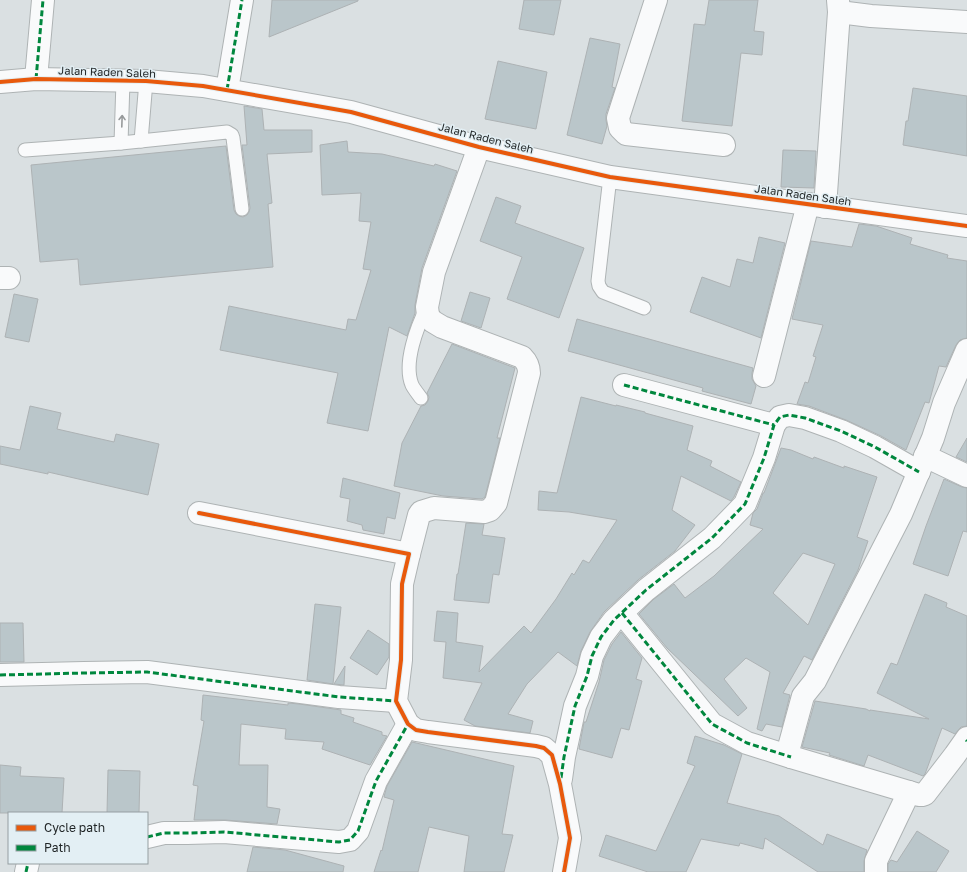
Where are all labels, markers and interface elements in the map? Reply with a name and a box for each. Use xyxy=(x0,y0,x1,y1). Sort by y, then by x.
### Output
street label: Jalan Raden Saleh xyxy=(58,63,156,80)
one-way arrow xyxy=(118,115,126,128)
street label: Jalan Raden Saleh xyxy=(437,119,535,156)
street label: Jalan Raden Saleh xyxy=(754,181,852,208)
legend xyxy=(8,812,148,864)
text: Cycle path xyxy=(44,820,105,835)
text: Path xyxy=(44,840,71,855)

